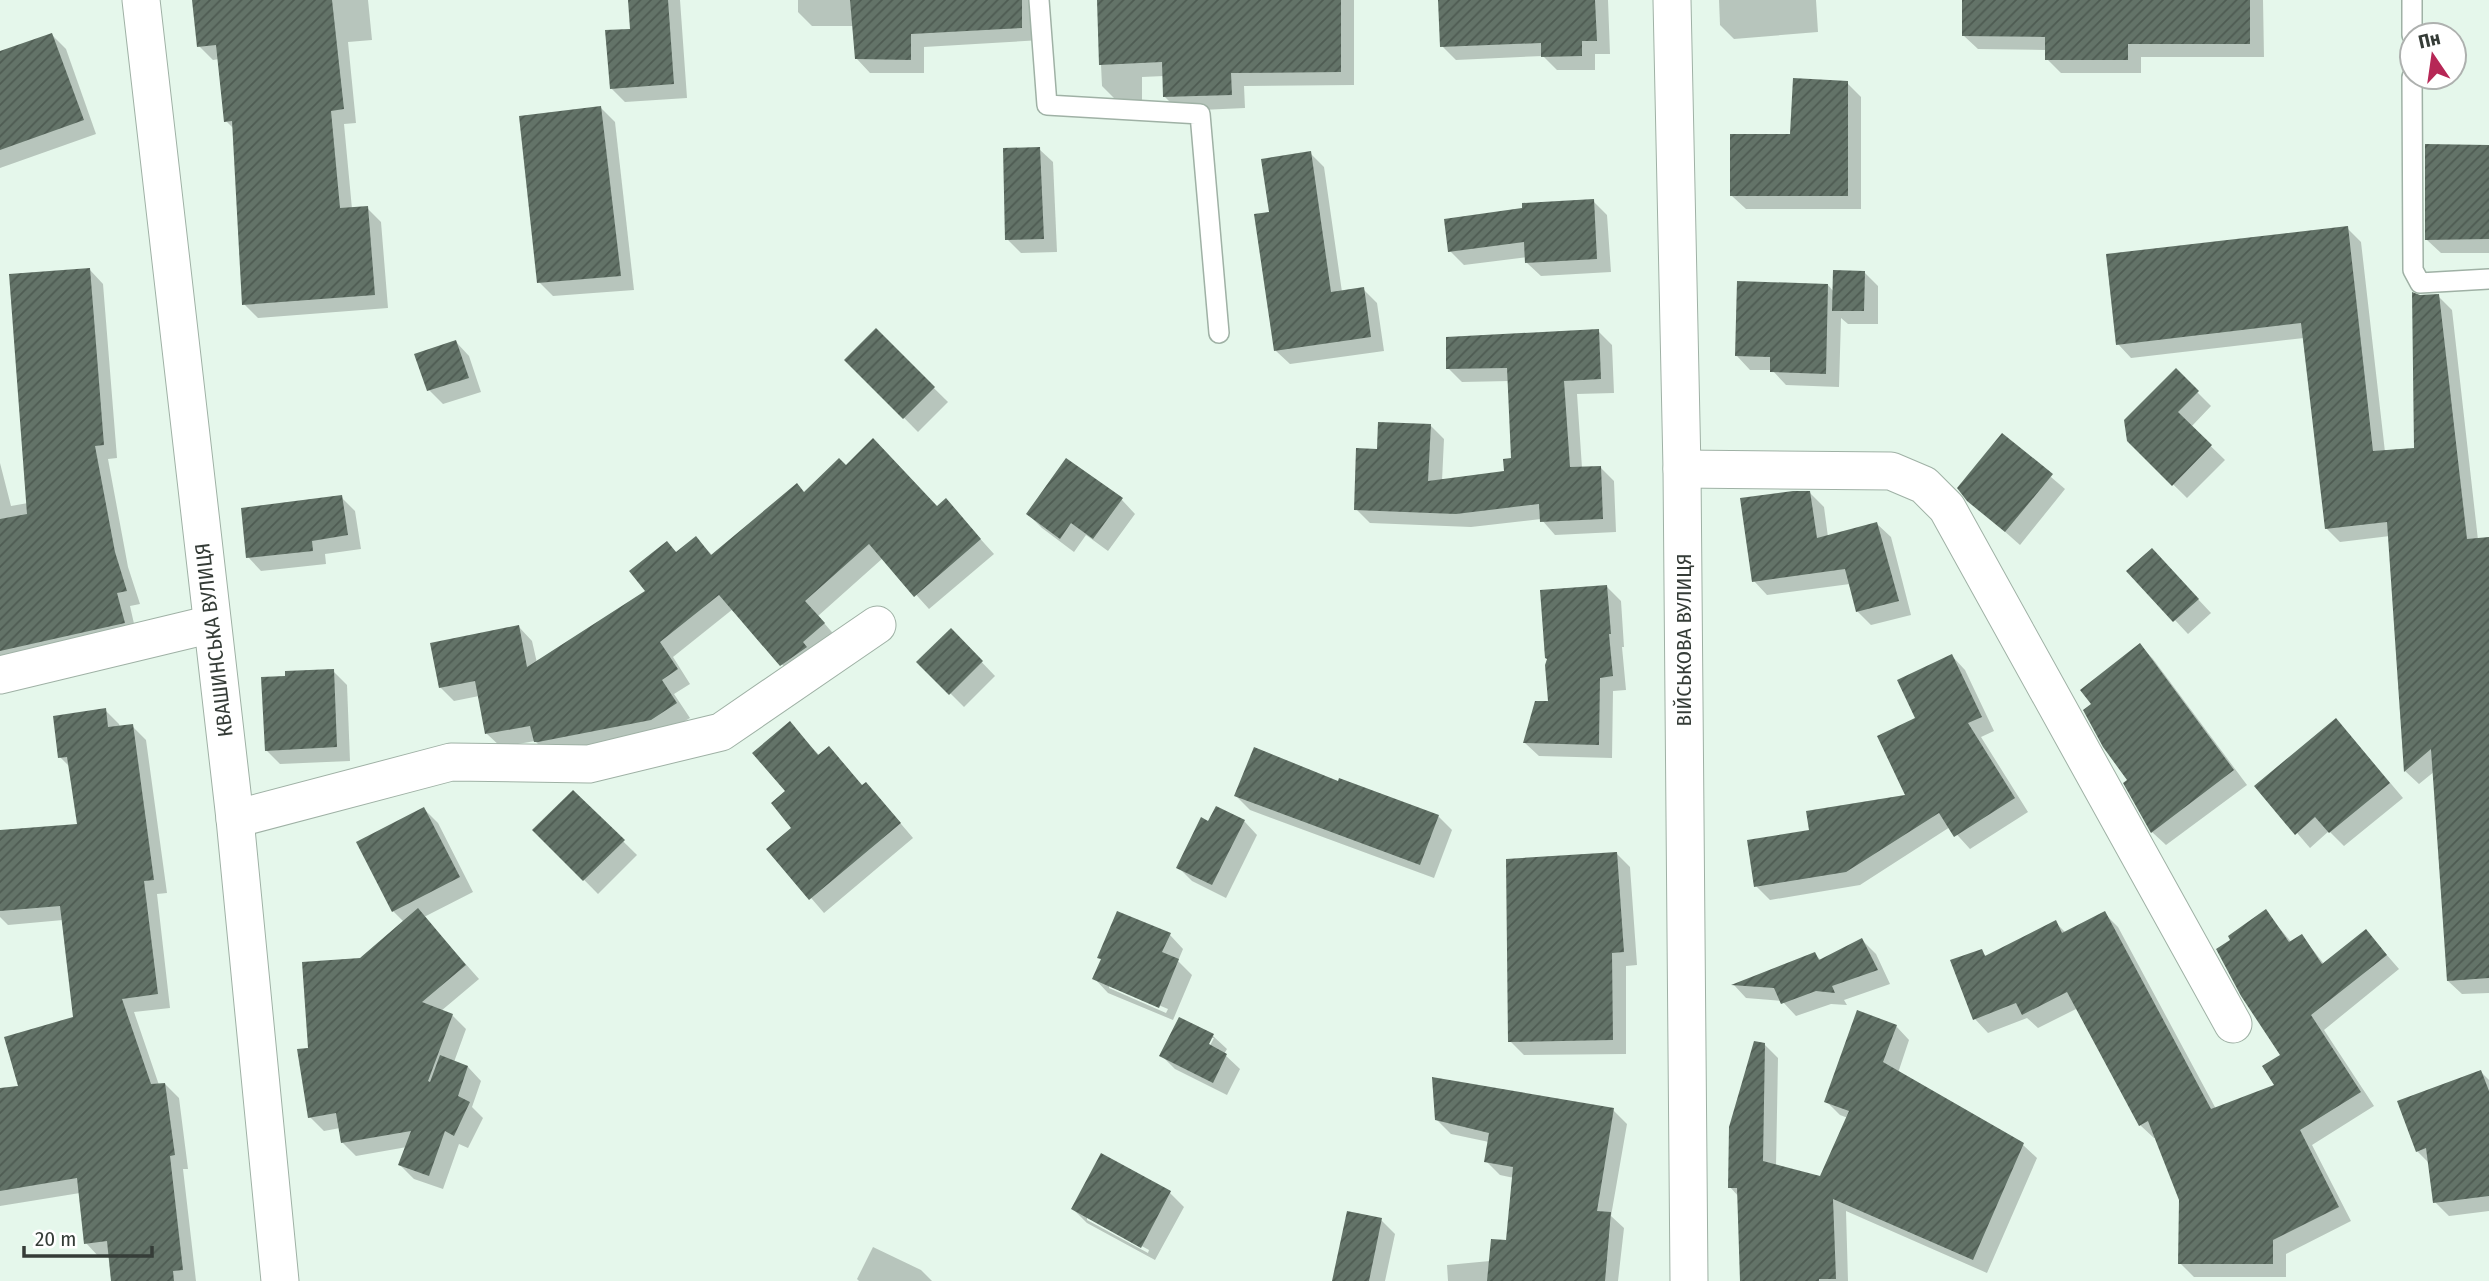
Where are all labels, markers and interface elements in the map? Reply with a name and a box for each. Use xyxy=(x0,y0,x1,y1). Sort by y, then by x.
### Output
north arrow xyxy=(2398,21,2468,91)
text: Пн xyxy=(2416,26,2442,54)
street label: КВАШИНСЬКА ВУЛИЦЯ xyxy=(189,542,239,738)
street label: ВІЙСЬКОВА ВУЛИЦЯ xyxy=(1671,554,1697,726)
scale bar xyxy=(24,1214,152,1258)
text: 20 m xyxy=(35,1226,76,1252)

